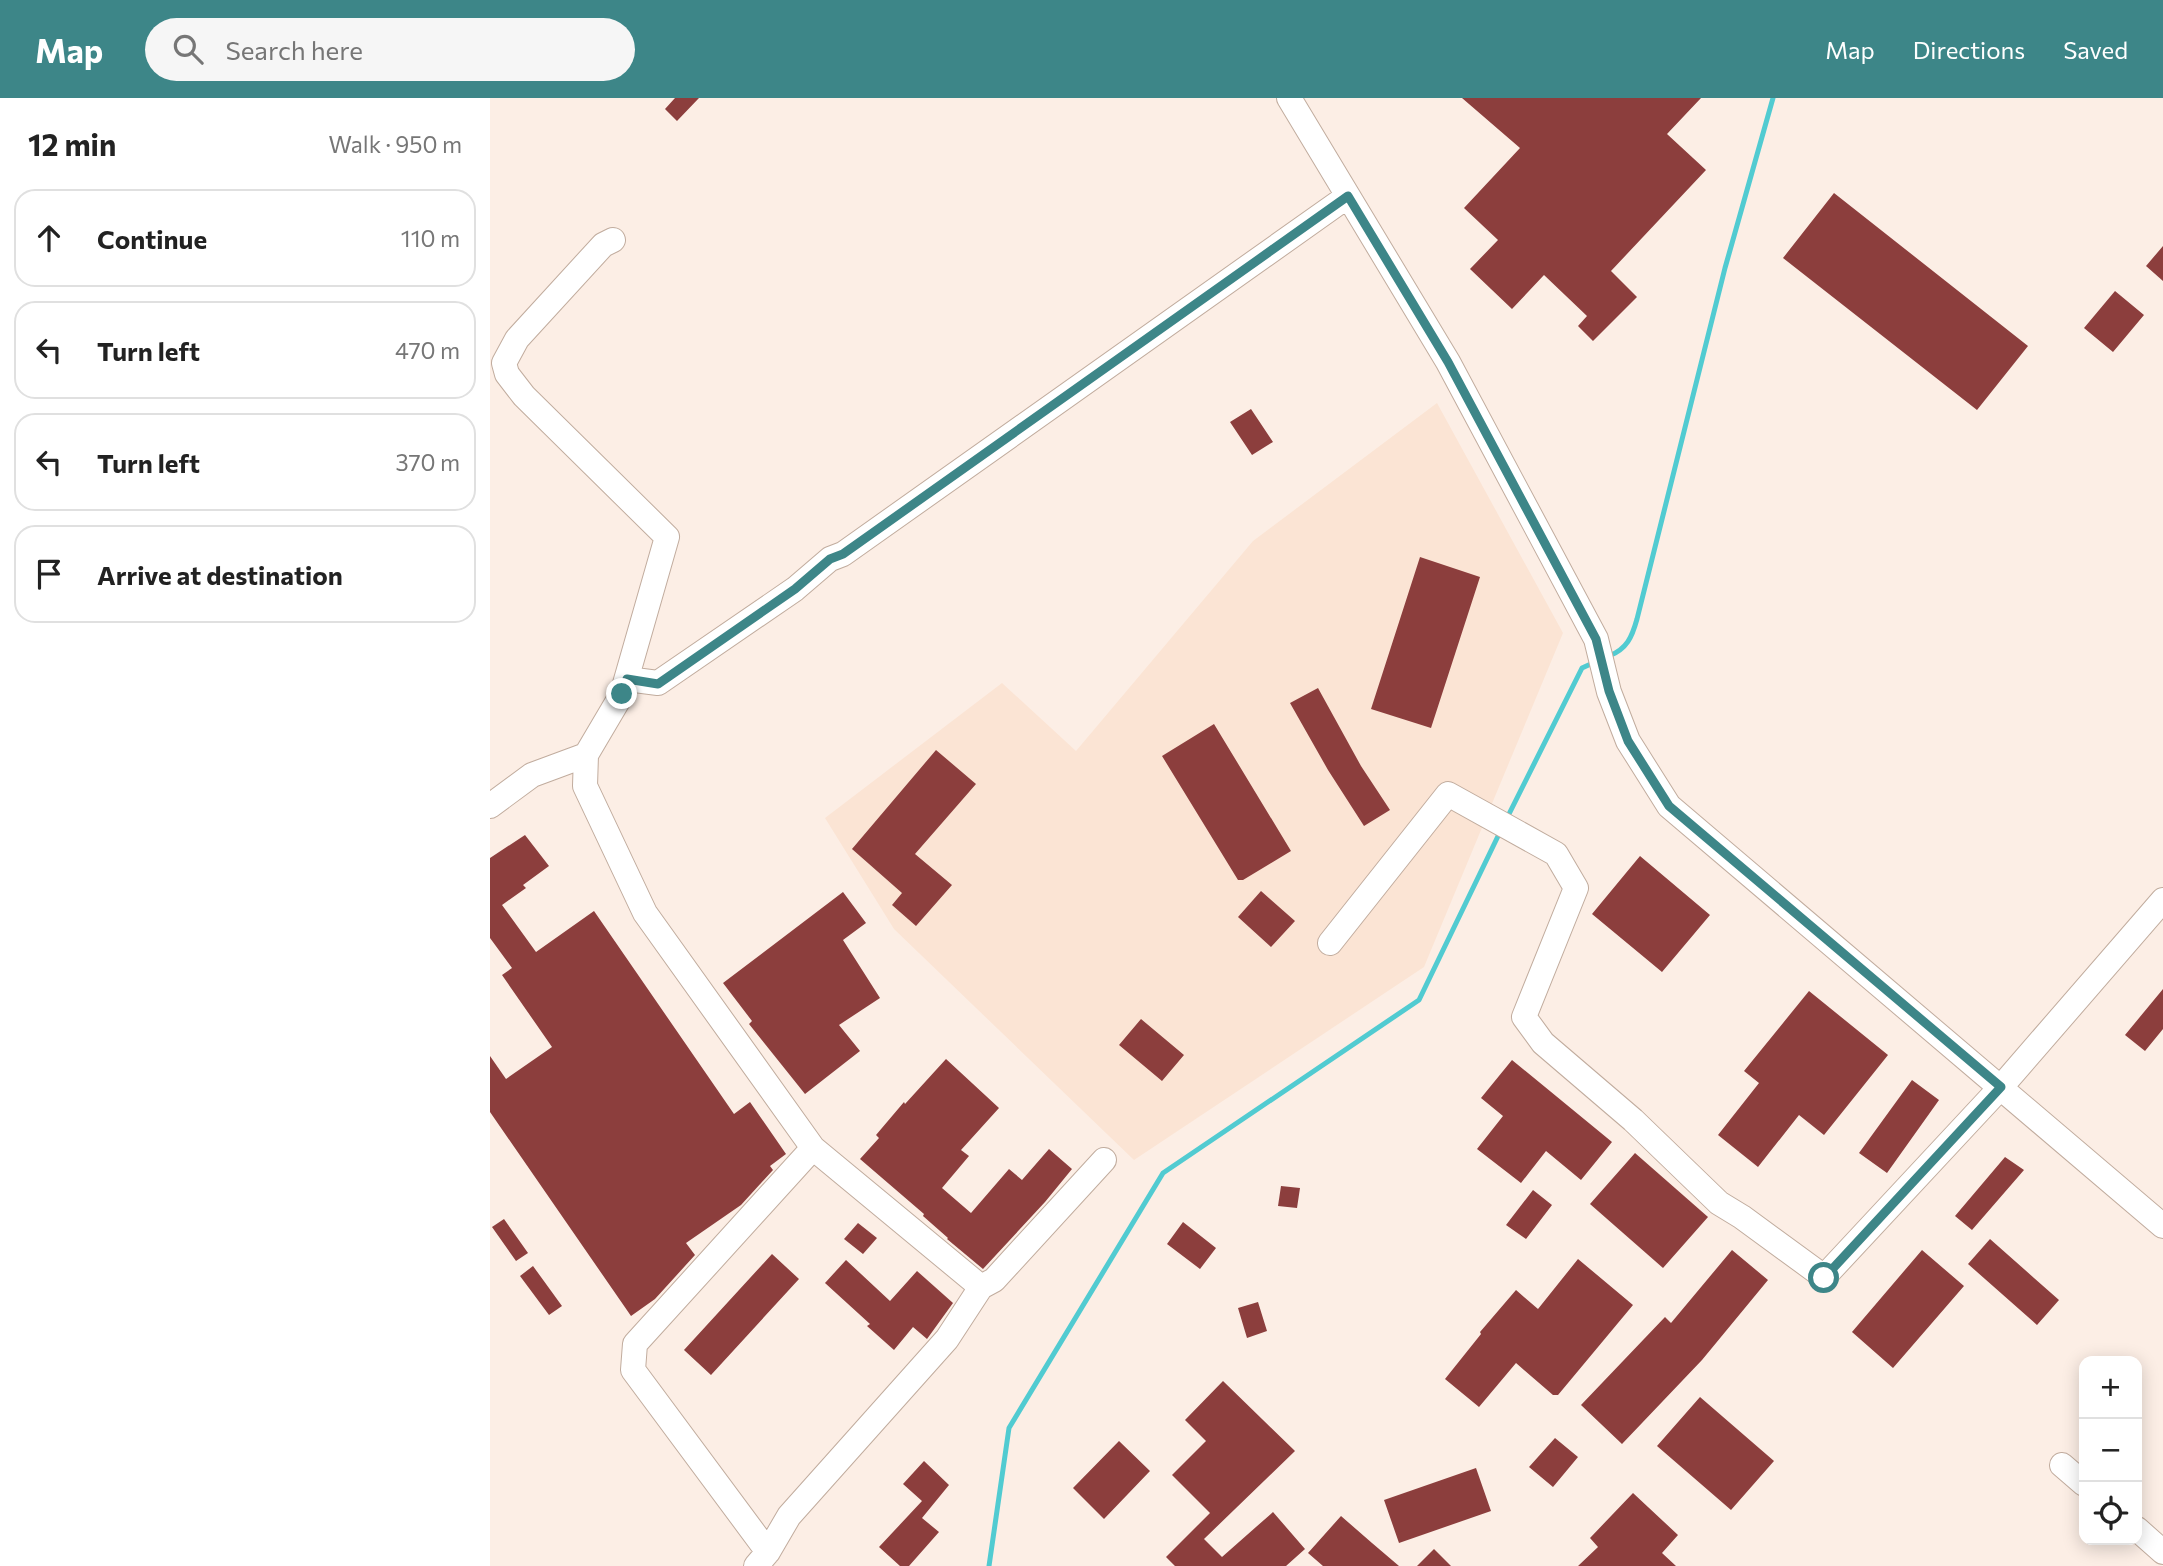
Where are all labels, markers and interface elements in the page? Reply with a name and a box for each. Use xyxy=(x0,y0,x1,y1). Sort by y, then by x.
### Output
search box xyxy=(145,18,635,81)
text: Map xyxy=(35,29,103,70)
icon: search xyxy=(169,30,207,68)
text: Search here xyxy=(225,34,363,65)
text: Map xyxy=(1825,35,1875,64)
text: Directions xyxy=(1913,35,2025,64)
text: Saved xyxy=(2063,35,2128,64)
text: 12 min xyxy=(28,125,116,162)
text: Walk · 950 m xyxy=(329,130,462,158)
icon: ahead xyxy=(30,219,68,257)
text: Continue xyxy=(97,223,207,254)
text: 110 m xyxy=(401,224,460,252)
icon: left xyxy=(30,331,68,369)
text: Turn left xyxy=(97,335,200,366)
text: 470 m xyxy=(395,336,460,364)
icon: left xyxy=(30,443,68,481)
text: Turn left xyxy=(97,447,200,478)
text: 370 m xyxy=(395,448,460,476)
icon: arrive xyxy=(30,555,68,593)
text: Arrive at destination xyxy=(97,559,343,590)
route end xyxy=(606,678,637,709)
route start xyxy=(1808,1262,1839,1293)
map controls xyxy=(2079,1356,2142,1545)
button: + xyxy=(2079,1356,2142,1419)
button: − xyxy=(2079,1419,2142,1482)
button: locate xyxy=(2079,1482,2142,1545)

